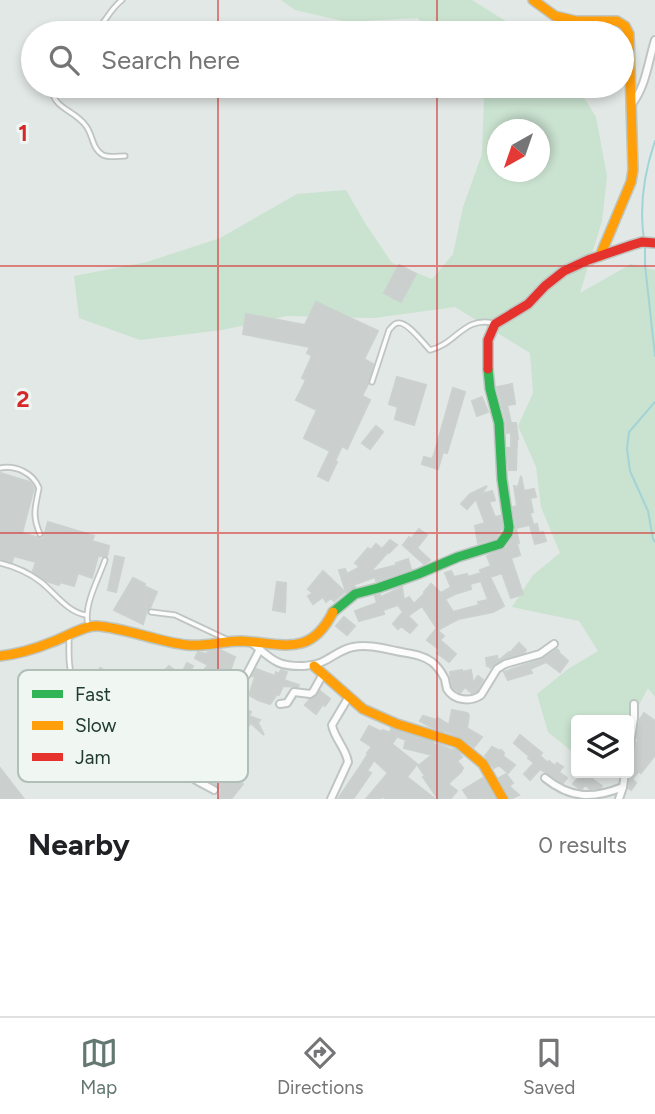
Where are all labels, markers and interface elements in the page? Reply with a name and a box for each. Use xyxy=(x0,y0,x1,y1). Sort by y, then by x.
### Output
search box xyxy=(21,21,634,98)
icon: search xyxy=(45,41,83,79)
text: Search here xyxy=(101,44,240,76)
text: 1 xyxy=(18,119,28,147)
north arrow xyxy=(487,119,550,182)
text: 2 xyxy=(16,385,30,413)
legend xyxy=(18,670,248,782)
text: Fast xyxy=(75,683,111,706)
text: Slow xyxy=(75,714,117,737)
map controls xyxy=(571,715,634,778)
button: layers xyxy=(571,715,634,778)
text: Jam xyxy=(75,746,111,769)
text: Nearby xyxy=(28,826,130,863)
text: 0 results xyxy=(538,831,627,859)
tab: Map xyxy=(80,1034,118,1099)
tab: Directions xyxy=(277,1034,364,1099)
tab: Saved xyxy=(523,1034,575,1099)

